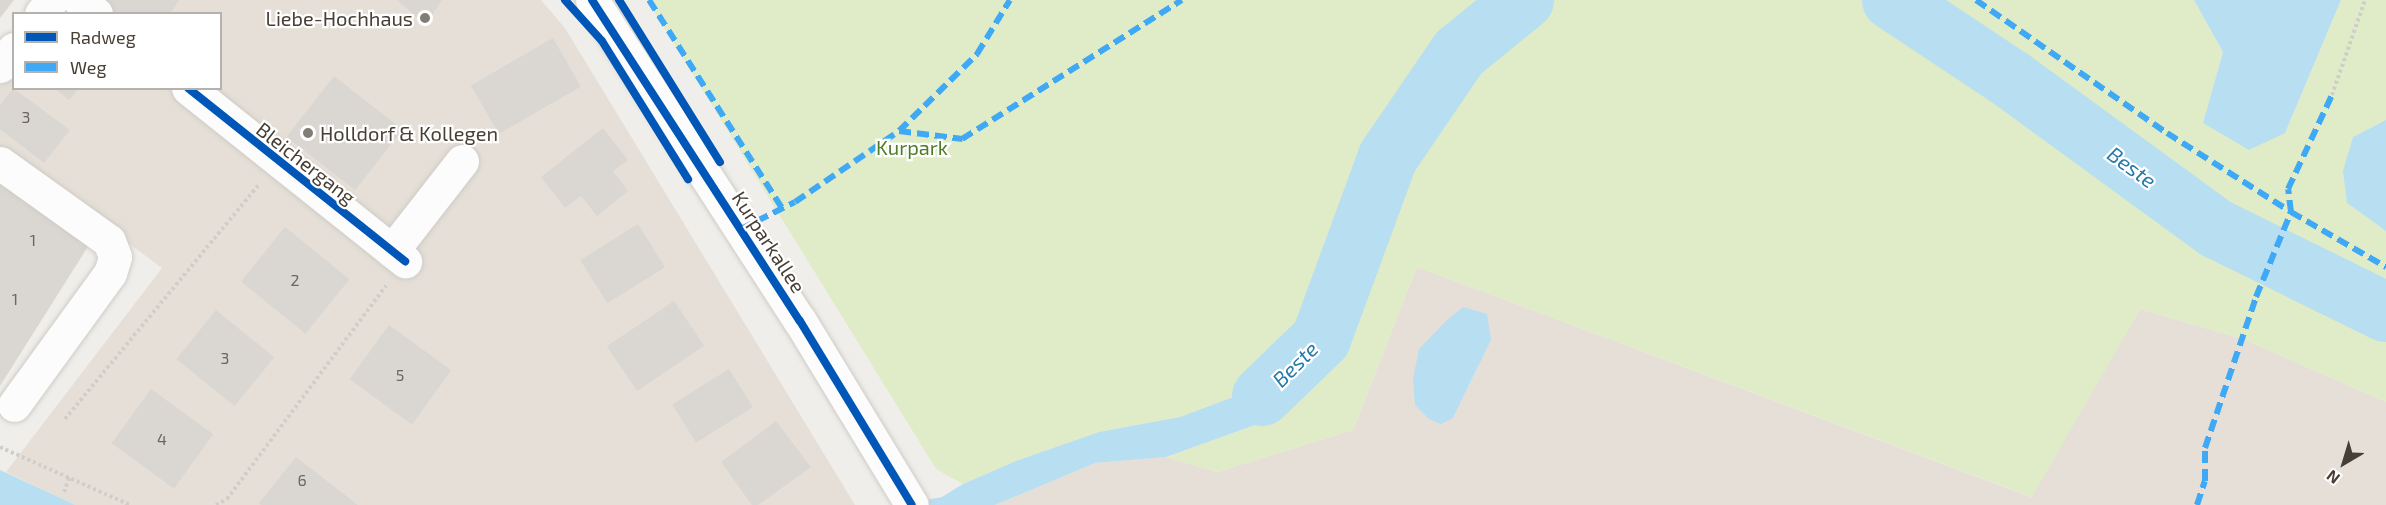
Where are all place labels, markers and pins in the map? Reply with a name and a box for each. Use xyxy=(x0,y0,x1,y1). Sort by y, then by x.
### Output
place label: Liebe-Hochhaus xyxy=(266,6,413,30)
marker: Liebe-Hochhaus xyxy=(418,11,432,25)
place label: Holldorf & Kollegen xyxy=(320,121,498,145)
marker: Holldorf & Kollegen xyxy=(301,126,315,140)

